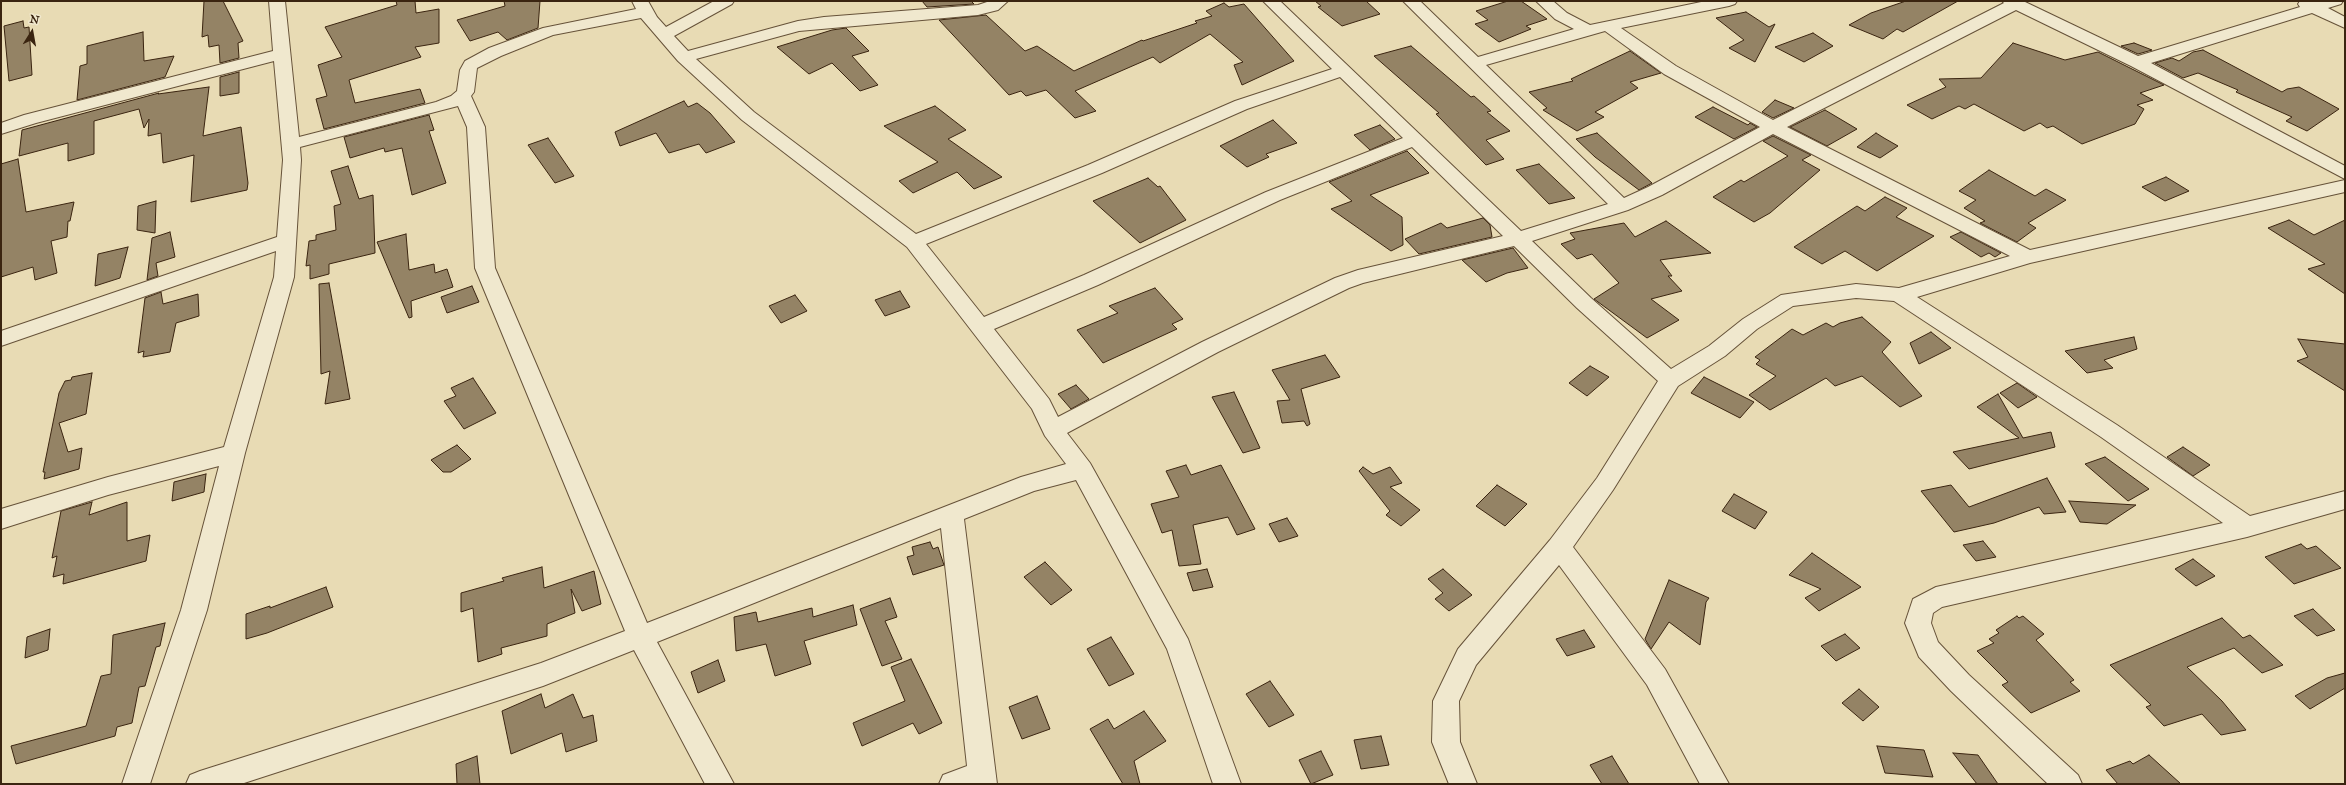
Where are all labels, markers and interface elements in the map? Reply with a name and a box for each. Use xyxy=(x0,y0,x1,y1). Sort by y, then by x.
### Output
north arrow xyxy=(12,12,52,52)
text: N xyxy=(29,12,40,27)

